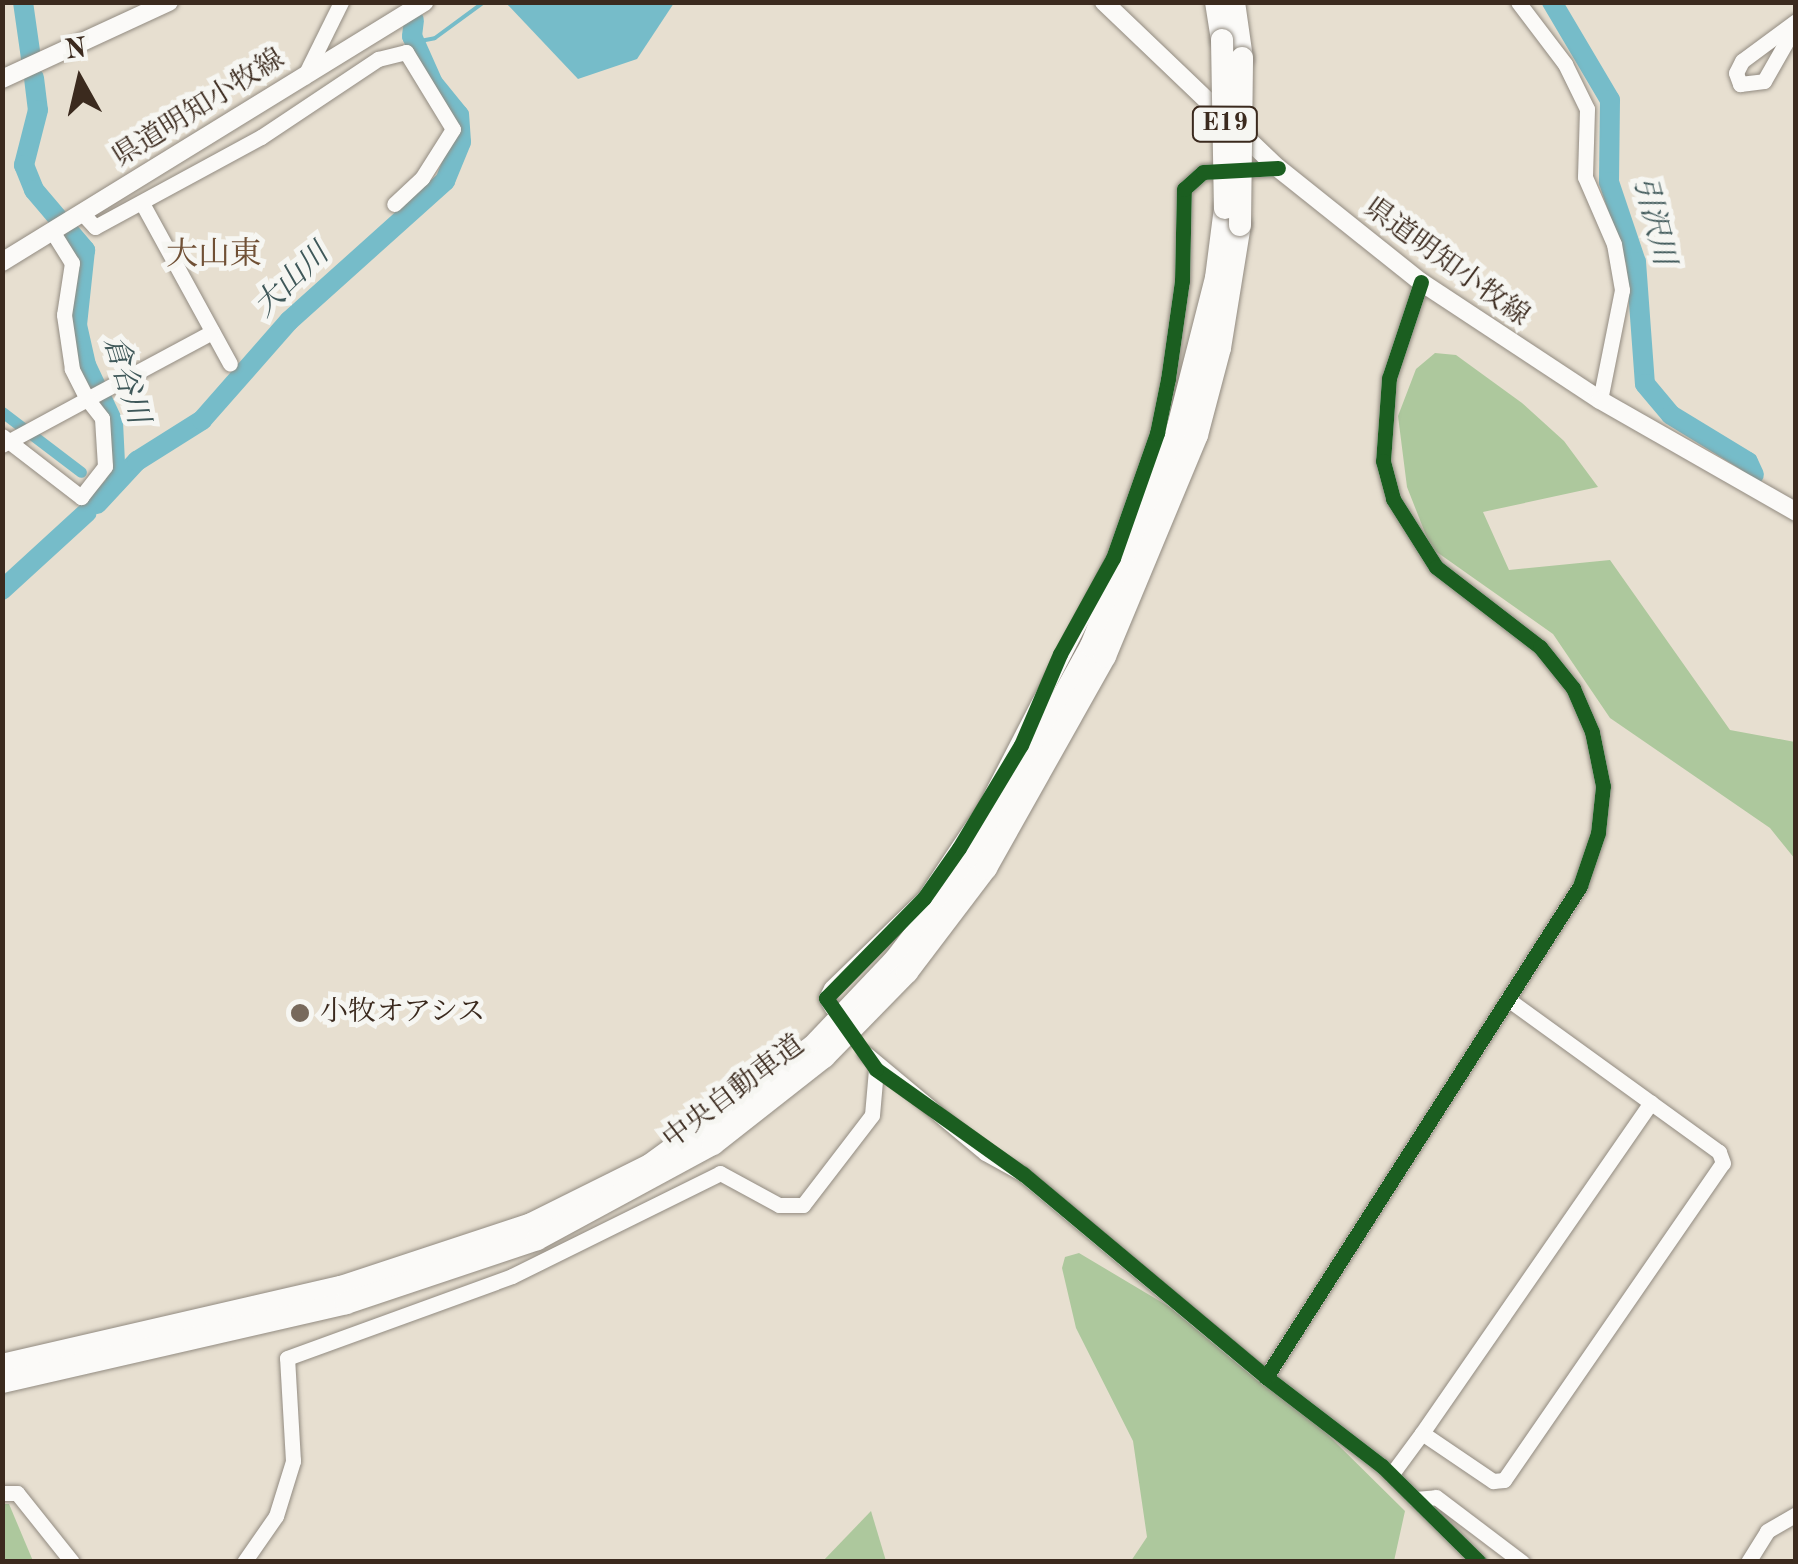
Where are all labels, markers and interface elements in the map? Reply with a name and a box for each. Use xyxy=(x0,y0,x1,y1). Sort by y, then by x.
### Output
north arrow xyxy=(30,30,130,130)
text: N xyxy=(63,35,88,66)
street label: 県道明知小牧線 xyxy=(107,43,291,175)
road number: E19 xyxy=(1190,104,1260,144)
water label: 引沢川 xyxy=(1625,173,1681,269)
street label: 県道明知小牧線 xyxy=(1357,192,1535,334)
district label: 大山東 xyxy=(166,237,262,275)
water label: 大山川 xyxy=(247,237,337,325)
water label: 倉谷川 xyxy=(95,332,155,428)
place label: 小牧オアシス xyxy=(320,996,488,1030)
marker: 小牧オアシス xyxy=(289,1002,311,1024)
street label: 中央自動車道 xyxy=(657,1029,811,1157)

